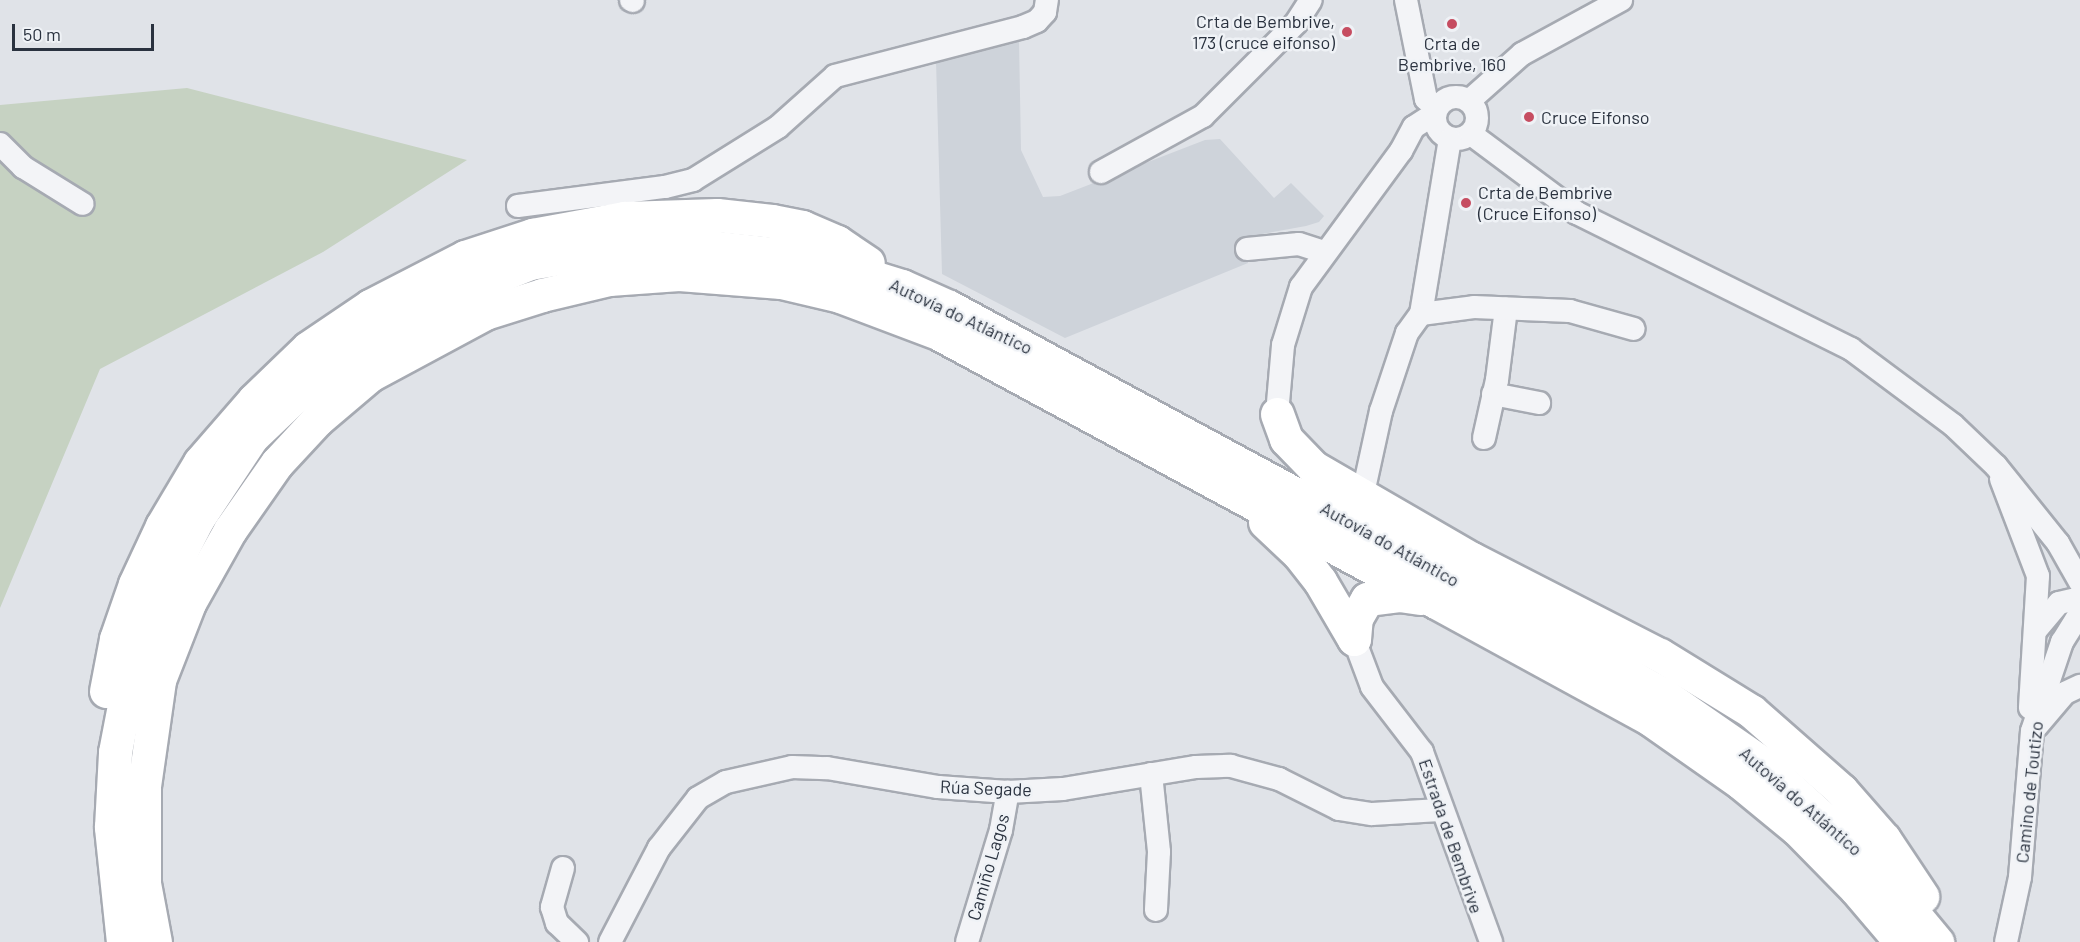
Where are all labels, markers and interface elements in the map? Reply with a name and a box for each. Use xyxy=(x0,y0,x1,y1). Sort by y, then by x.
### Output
place label: Crta de Bembrive, 173 (cruce eifonso) xyxy=(1192,11,1335,54)
scale bar xyxy=(15,12,158,50)
marker: Crta de Bembrive, 160 xyxy=(1445,17,1459,31)
text: 50 m xyxy=(23,23,61,45)
marker: Crta de Bembrive, 173 (cruce eifonso) xyxy=(1340,25,1354,39)
place label: Crta de Bembrive, 160 xyxy=(1398,33,1506,76)
place label: Cruce Eifonso xyxy=(1541,106,1650,128)
marker: Cruce Eifonso xyxy=(1522,110,1536,124)
place label: Crta de Bembrive (Cruce Eifonso) xyxy=(1478,182,1613,224)
marker: Crta de Bembrive (Cruce Eifonso) xyxy=(1459,196,1473,210)
street label: Autovía do Atlántico xyxy=(886,273,1036,359)
street label: Autovía do Atlántico xyxy=(1317,497,1463,591)
street label: Camino de Toutizo xyxy=(2011,720,2047,864)
street label: Autovía do Atlántico xyxy=(1735,742,1867,860)
street label: Estrada de Bembrive xyxy=(1414,756,1488,916)
street label: Rúa Segade xyxy=(940,776,1032,800)
street label: Camiño Lagos xyxy=(962,811,1014,923)

